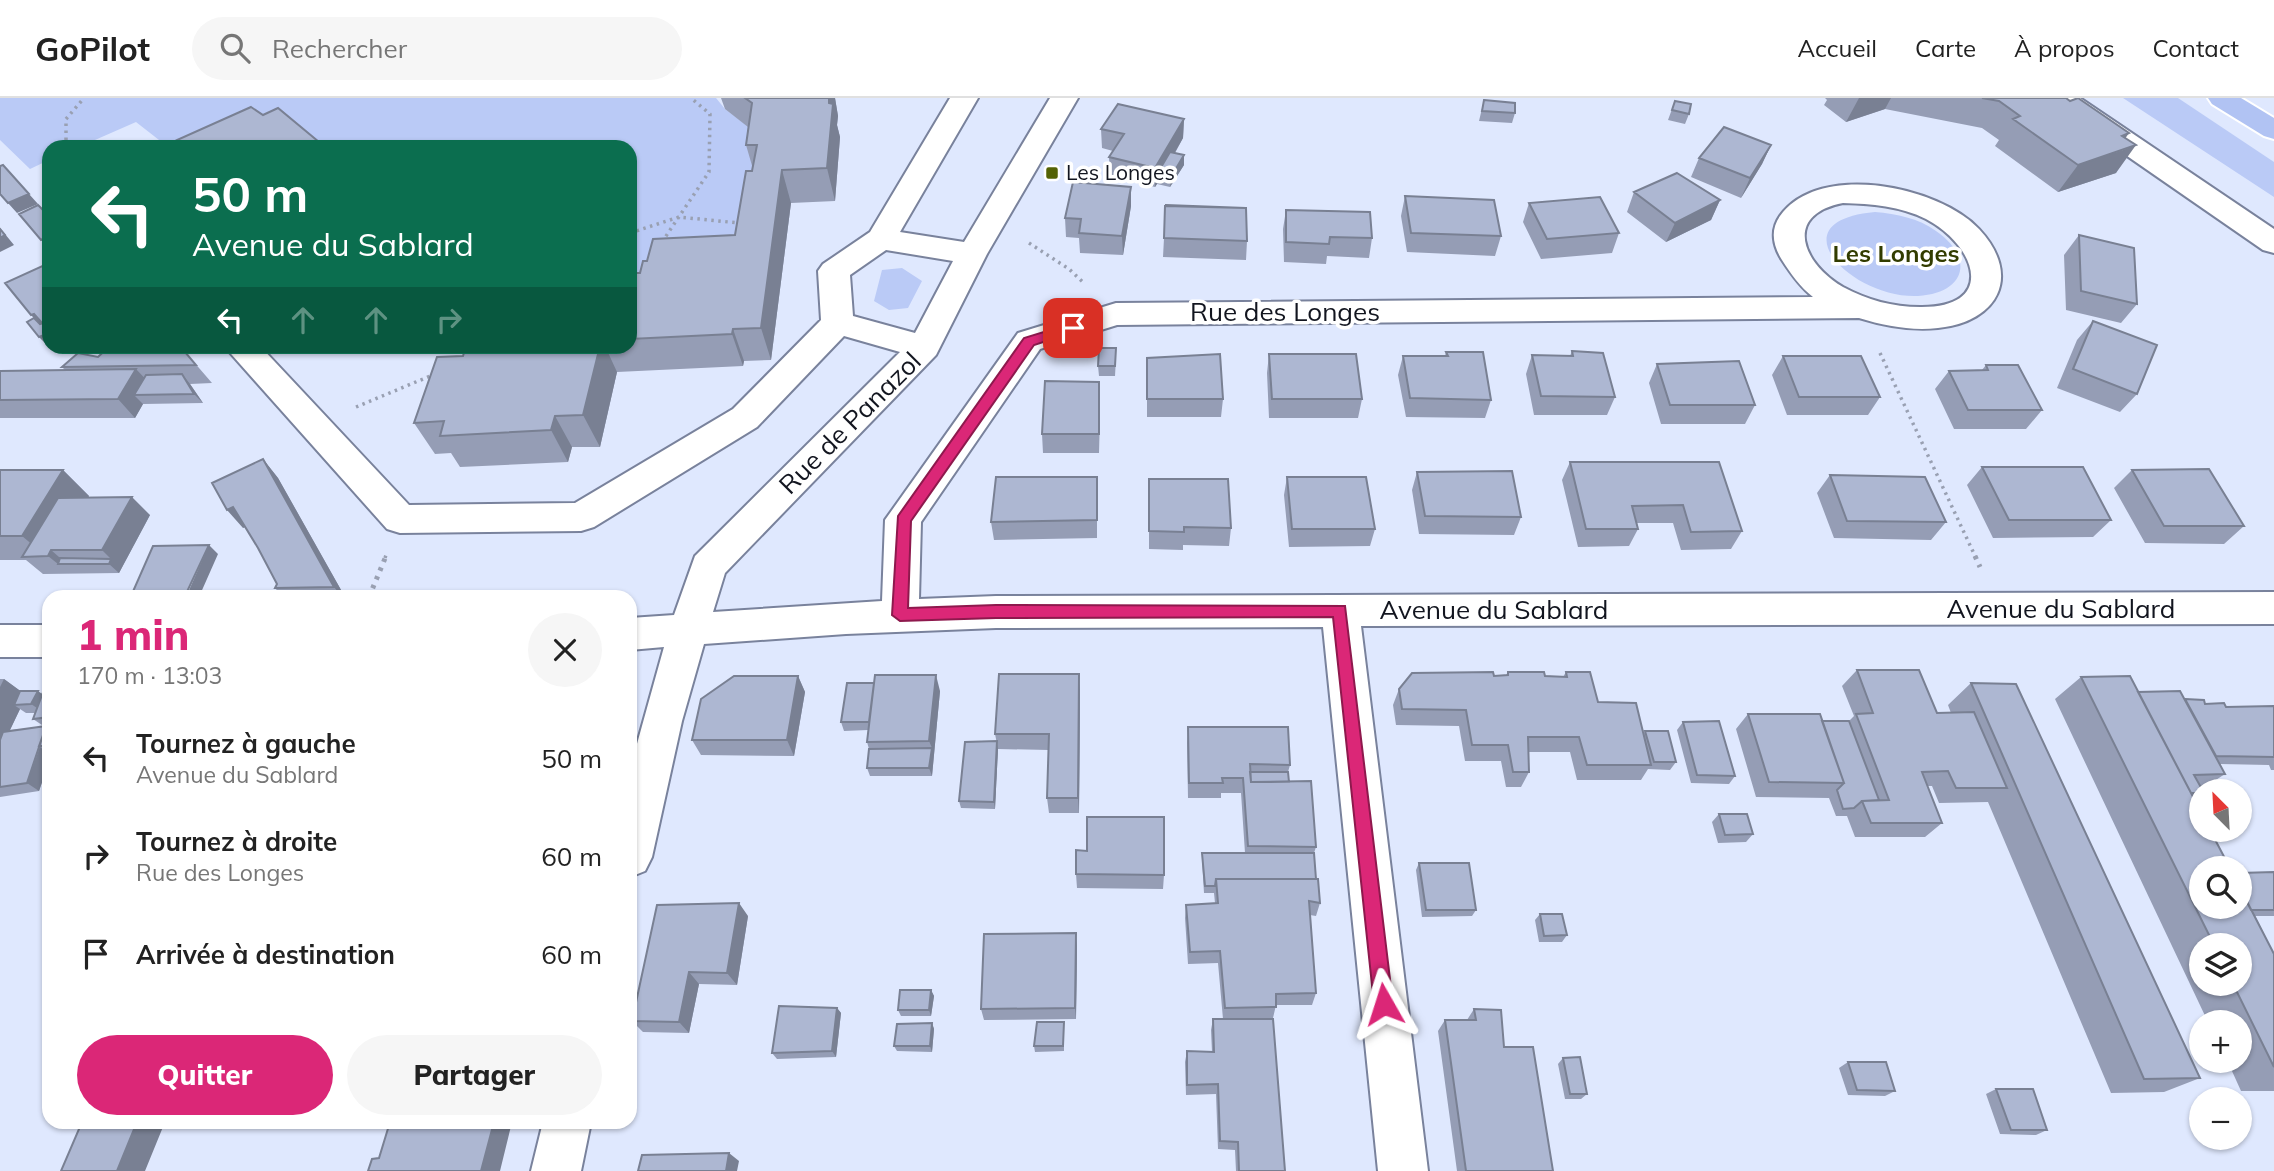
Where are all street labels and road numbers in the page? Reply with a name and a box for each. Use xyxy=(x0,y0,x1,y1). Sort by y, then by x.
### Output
street label: Rue des Longes xyxy=(1190,295,1380,328)
street label: Rue de Panazol xyxy=(772,345,928,501)
street label: Avenue du Sablard xyxy=(1947,592,2175,625)
street label: Avenue du Sablard xyxy=(1380,593,1608,626)

